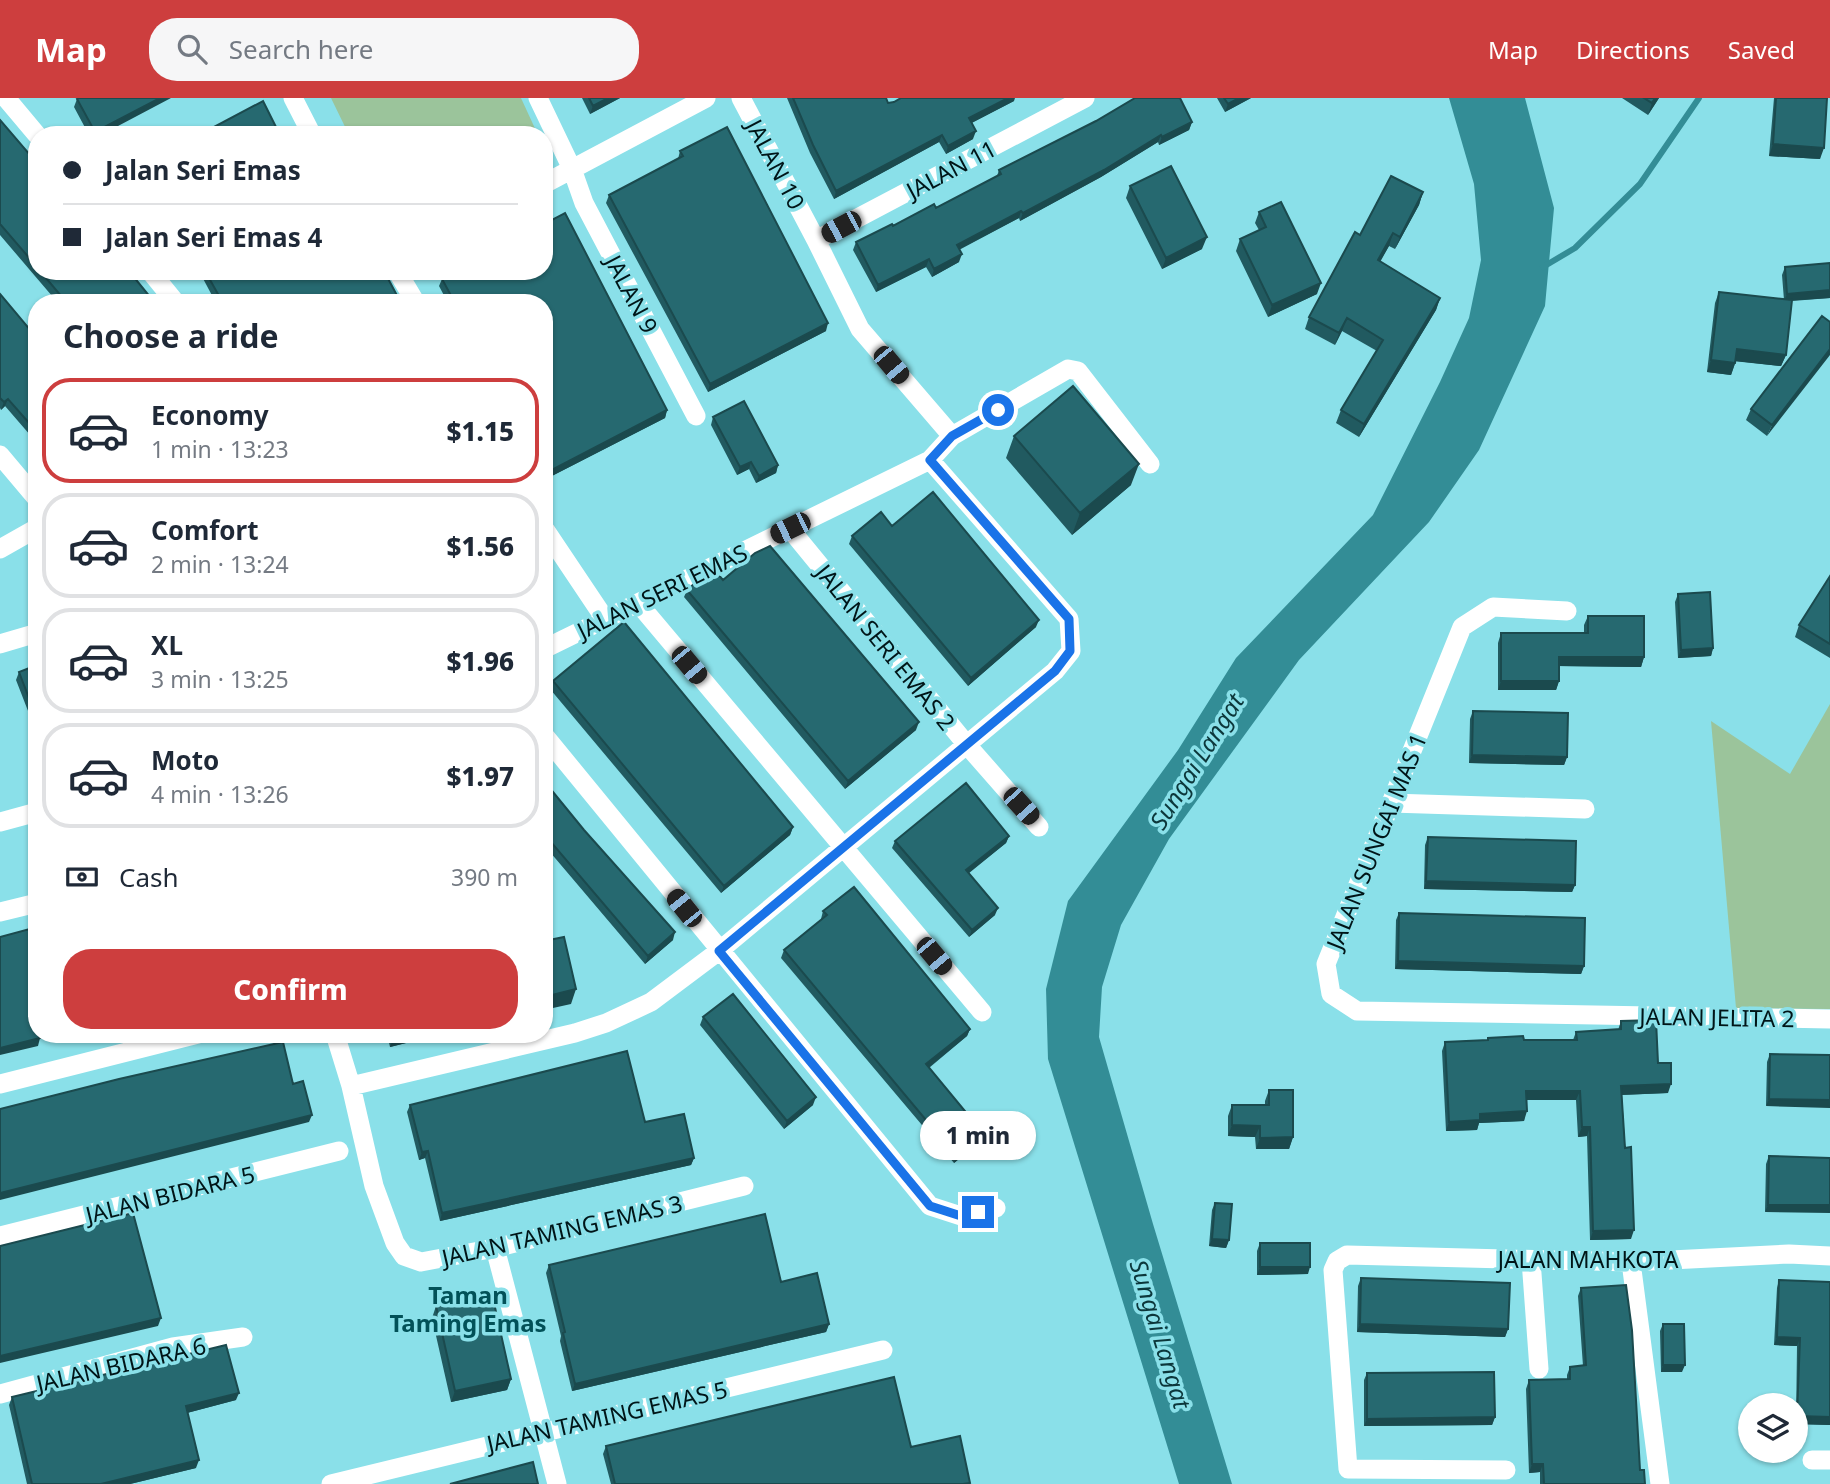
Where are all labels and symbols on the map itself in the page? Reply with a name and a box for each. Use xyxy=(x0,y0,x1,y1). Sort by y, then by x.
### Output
street label: JALAN 10 xyxy=(738,112,813,215)
street label: JALAN 11 xyxy=(899,132,1002,207)
car xyxy=(818,208,865,246)
street label: JALAN 9 xyxy=(597,247,666,339)
car xyxy=(870,342,913,388)
route start xyxy=(982,394,1014,426)
car xyxy=(767,509,814,547)
street label: JALAN SERI EMAS xyxy=(570,536,752,647)
street label: JALAN SERI EMAS 2 xyxy=(808,556,963,737)
car xyxy=(668,642,711,688)
water label: Sungai Langat xyxy=(1141,686,1251,835)
street label: JALAN SUNGAI MAS 1 xyxy=(1317,728,1434,956)
car xyxy=(1000,783,1043,829)
car xyxy=(663,885,706,931)
car xyxy=(913,933,956,979)
street label: JALAN JELITA 2 xyxy=(1637,1000,1795,1034)
callout: 1 min xyxy=(920,1110,1036,1160)
street label: JALAN BIDARA 5 xyxy=(80,1158,258,1231)
street label: JALAN TAMING EMAS 3 xyxy=(437,1187,685,1274)
route end xyxy=(962,1196,994,1228)
street label: JALAN MAHKOTA xyxy=(1496,1243,1679,1275)
water label: Sungai Langat xyxy=(1123,1255,1200,1414)
district label: Taman Taming Emas xyxy=(389,1278,547,1339)
street label: JALAN BIDARA 6 xyxy=(31,1329,209,1400)
street label: JALAN TAMING EMAS 5 xyxy=(482,1373,730,1460)

